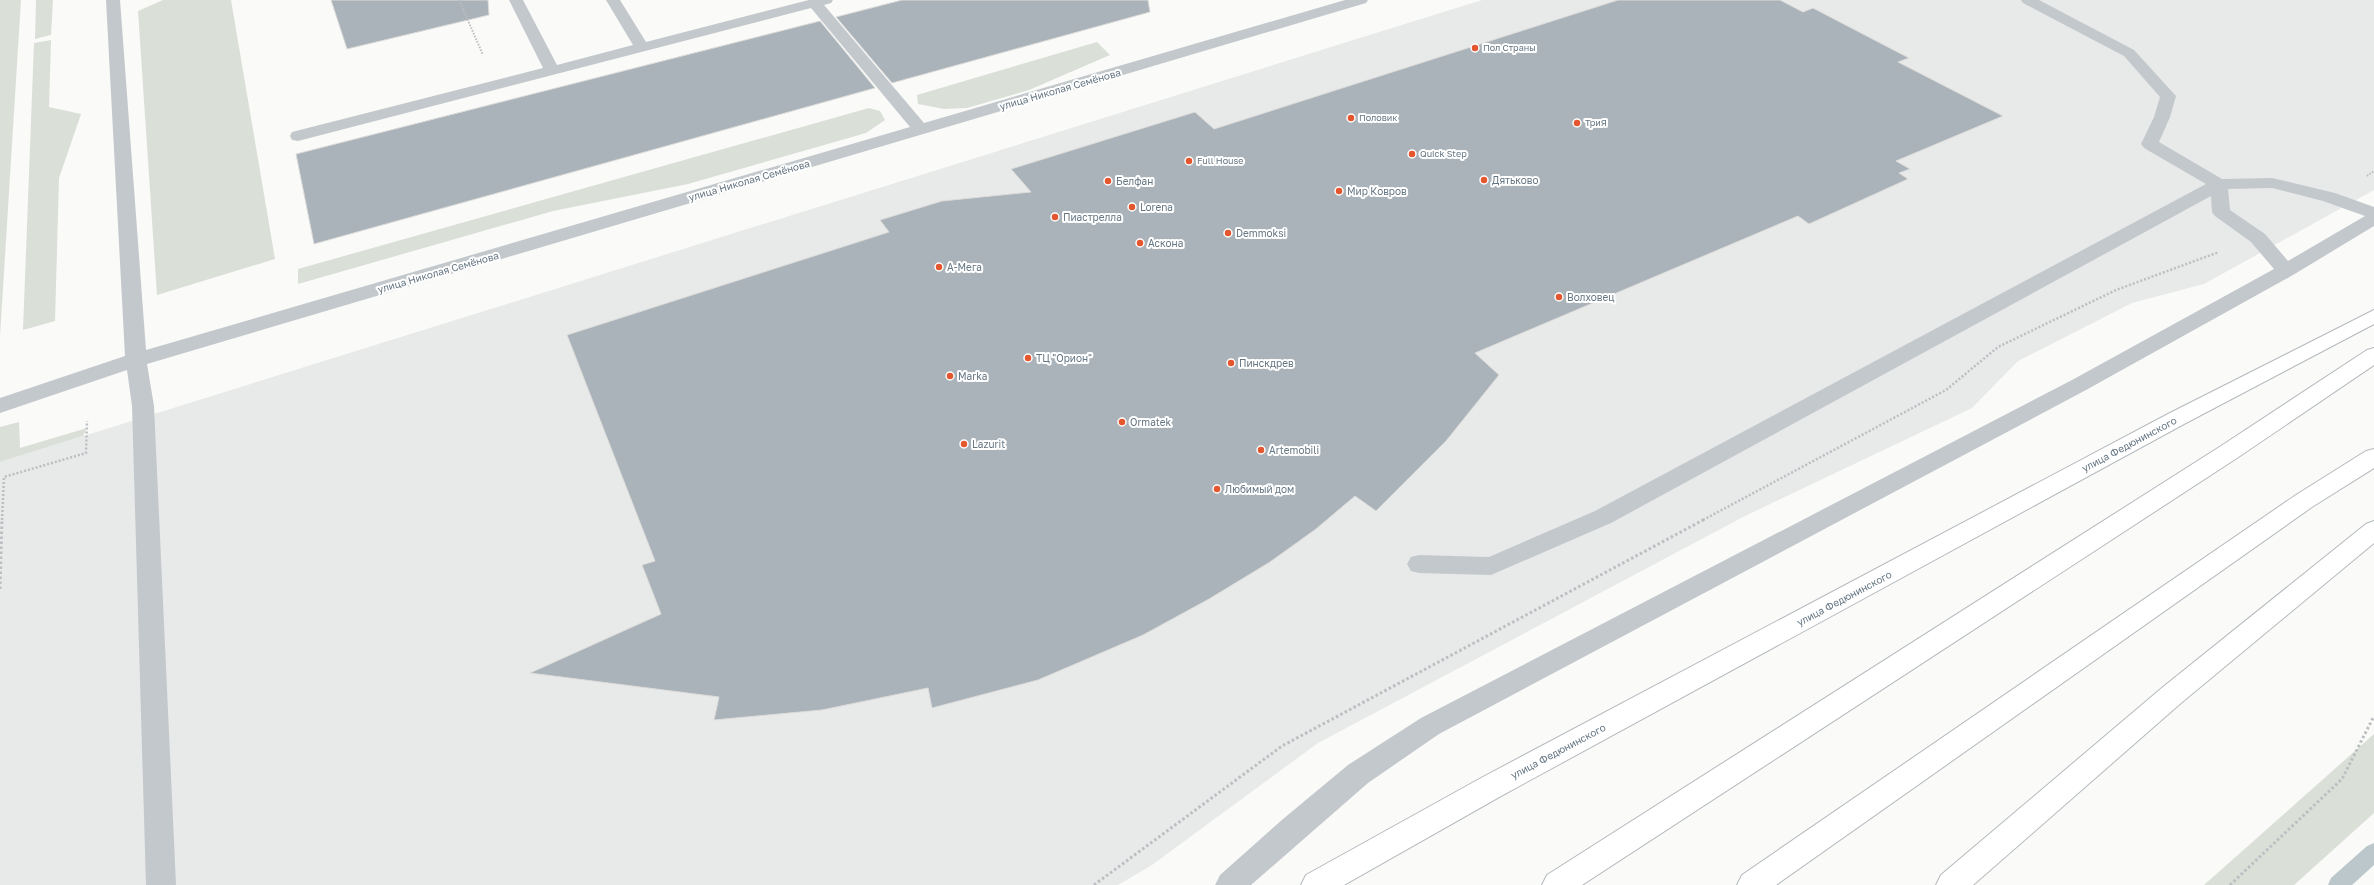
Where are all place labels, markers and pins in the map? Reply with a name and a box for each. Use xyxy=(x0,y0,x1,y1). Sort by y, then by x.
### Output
place label: Пол Страны xyxy=(1483,42,1536,53)
marker: Пол Страны xyxy=(1470,43,1480,53)
place label: Половик xyxy=(1359,112,1397,123)
marker: Половик xyxy=(1346,113,1356,123)
place label: ТриЯ xyxy=(1585,117,1607,128)
marker: ТриЯ xyxy=(1572,118,1582,128)
place label: Quick Step xyxy=(1420,148,1467,159)
marker: Quick Step xyxy=(1407,149,1417,159)
place label: Full House xyxy=(1197,155,1244,166)
marker: Full House xyxy=(1184,156,1194,166)
place label: Дятьково xyxy=(1492,174,1538,186)
place label: Белфан xyxy=(1116,175,1153,187)
marker: Дятьково xyxy=(1479,175,1489,185)
marker: Белфан xyxy=(1103,176,1113,186)
place label: Мир Ковров xyxy=(1347,185,1407,197)
marker: Мир Ковров xyxy=(1334,186,1344,196)
place label: Lorena xyxy=(1140,201,1173,213)
marker: Lorena xyxy=(1127,202,1137,212)
place label: Пиастрелла xyxy=(1063,211,1122,223)
marker: Пиастрелла xyxy=(1050,212,1060,222)
place label: Demmoksi xyxy=(1236,227,1286,239)
marker: Demmoksi xyxy=(1223,228,1233,238)
place label: Аскона xyxy=(1148,237,1183,249)
marker: Аскона xyxy=(1135,238,1145,248)
place label: А-Мега xyxy=(947,261,982,273)
marker: А-Мега xyxy=(934,262,944,272)
place label: Волховец xyxy=(1567,291,1614,303)
marker: Волховец xyxy=(1554,292,1564,302)
place label: ТЦ "Орион" xyxy=(1036,352,1092,364)
marker: ТЦ "Орион" xyxy=(1023,353,1033,363)
place label: Пинскдрев xyxy=(1239,357,1294,369)
marker: Пинскдрев xyxy=(1226,358,1236,368)
place label: Marka xyxy=(958,370,987,382)
marker: Marka xyxy=(945,371,955,381)
place label: Ormatek xyxy=(1130,416,1172,428)
marker: Ormatek xyxy=(1117,417,1127,427)
place label: Lazurit xyxy=(972,438,1005,450)
marker: Lazurit xyxy=(959,439,969,449)
place label: Artemobili xyxy=(1269,444,1319,456)
marker: Artemobili xyxy=(1256,445,1266,455)
place label: Любимый дом xyxy=(1225,483,1294,495)
marker: Любимый дом xyxy=(1212,484,1222,494)

